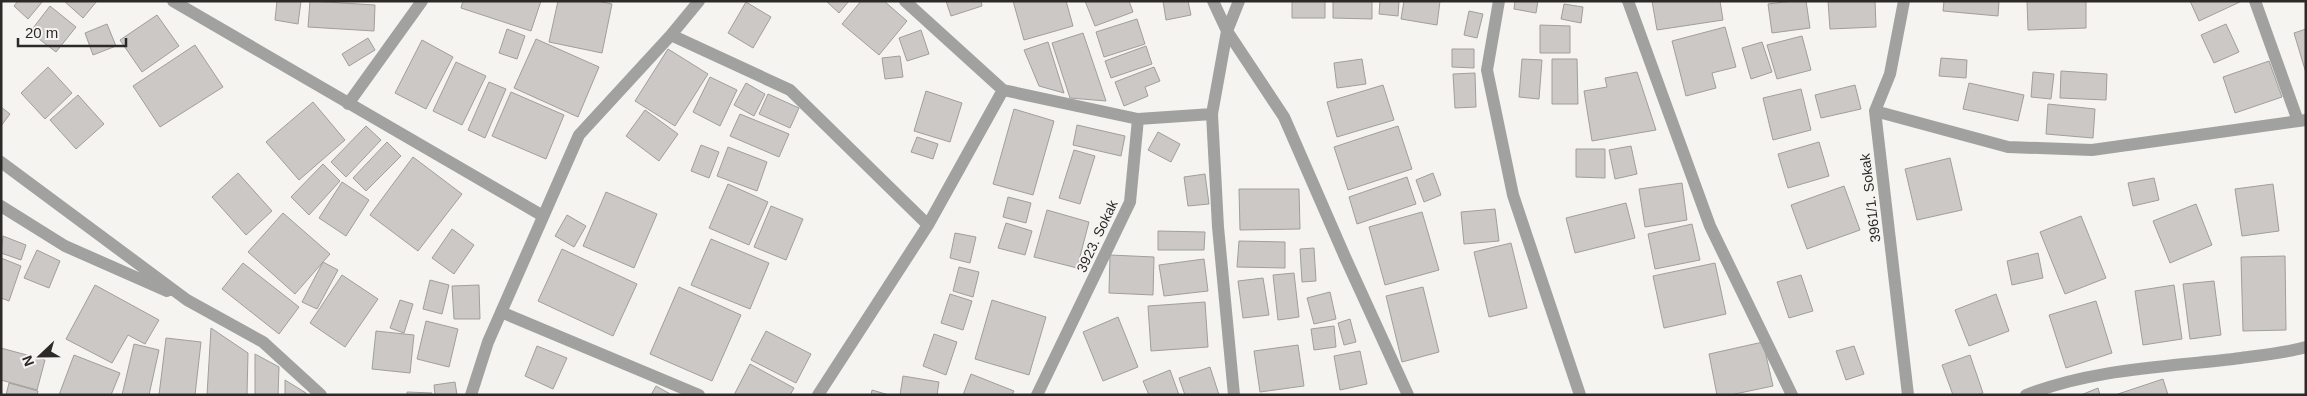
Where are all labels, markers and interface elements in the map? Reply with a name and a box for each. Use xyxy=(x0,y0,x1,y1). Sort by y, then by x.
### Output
scale bar xyxy=(18,15,125,47)
text: 20 m xyxy=(25,24,58,41)
street label: 3961/1. Sokak xyxy=(1856,152,1883,243)
street label: 3923. Sokak xyxy=(1073,196,1121,275)
north arrow xyxy=(15,331,65,381)
text: N xyxy=(19,353,37,369)

